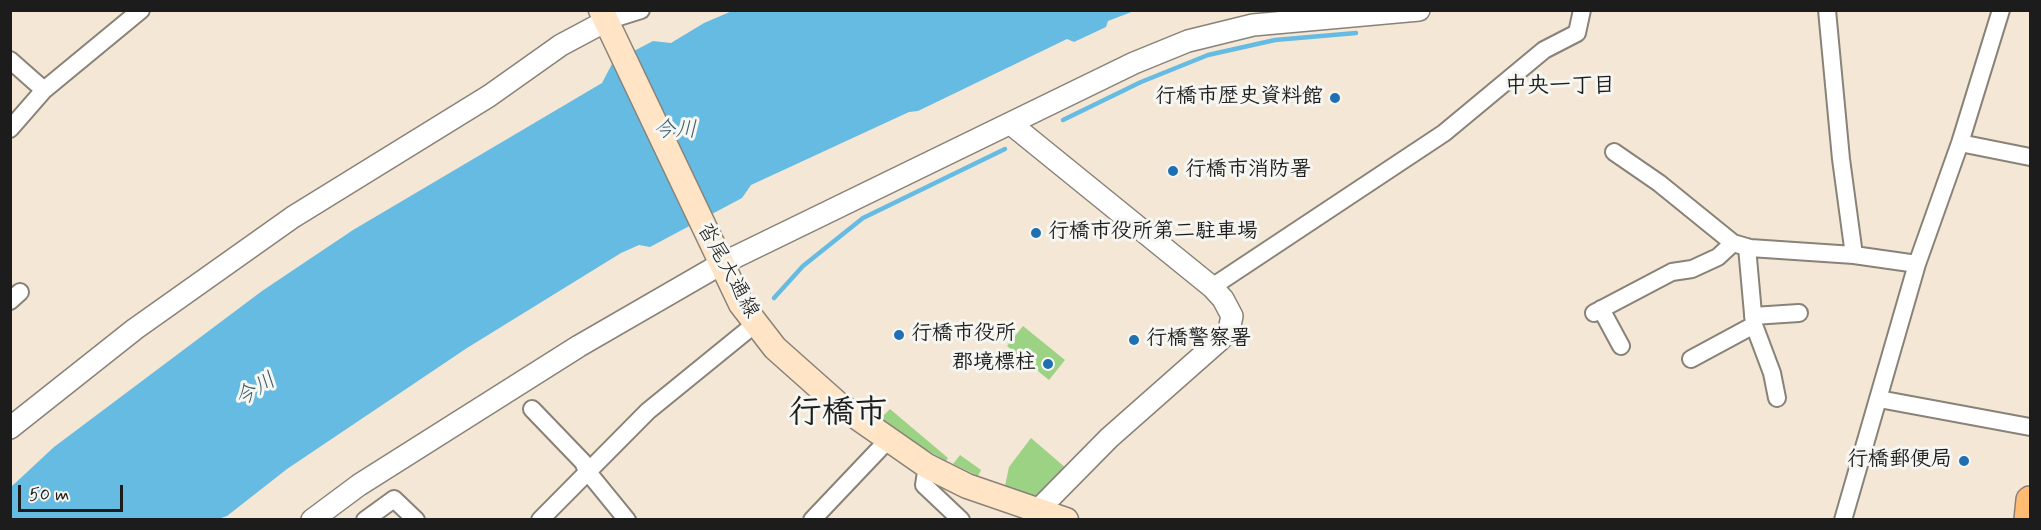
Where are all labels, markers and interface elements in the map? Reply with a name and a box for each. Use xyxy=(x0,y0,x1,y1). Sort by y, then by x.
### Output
district label: 中央一丁目 xyxy=(1505,74,1615,100)
place label: 行橋市歴史資料館 xyxy=(1155,85,1323,111)
marker: 行橋市歴史資料館 xyxy=(1328,91,1342,105)
water label: 今川 xyxy=(653,118,697,144)
place label: 行橋市消防署 xyxy=(1185,158,1311,184)
marker: 行橋市消防署 xyxy=(1166,164,1180,178)
street label: 沓尾大通線 xyxy=(691,219,763,323)
place label: 行橋市役所第二駐車場 xyxy=(1048,220,1258,246)
marker: 行橋市役所第二駐車場 xyxy=(1029,226,1043,240)
place label: 行橋市役所 xyxy=(911,322,1016,348)
place label: 行橋警察署 xyxy=(1146,327,1251,353)
marker: 行橋市役所 xyxy=(892,328,906,342)
marker: 行橋警察署 xyxy=(1127,333,1141,347)
place label: 郡境標柱 xyxy=(952,351,1036,377)
marker: 郡境標柱 xyxy=(1041,357,1055,371)
water label: 今川 xyxy=(230,368,282,414)
district label: 行橋市 xyxy=(789,395,887,435)
place label: 行橋郵便局 xyxy=(1847,448,1952,474)
marker: 行橋郵便局 xyxy=(1957,454,1971,468)
scale bar xyxy=(21,473,126,511)
text: 50 m xyxy=(29,483,69,507)

